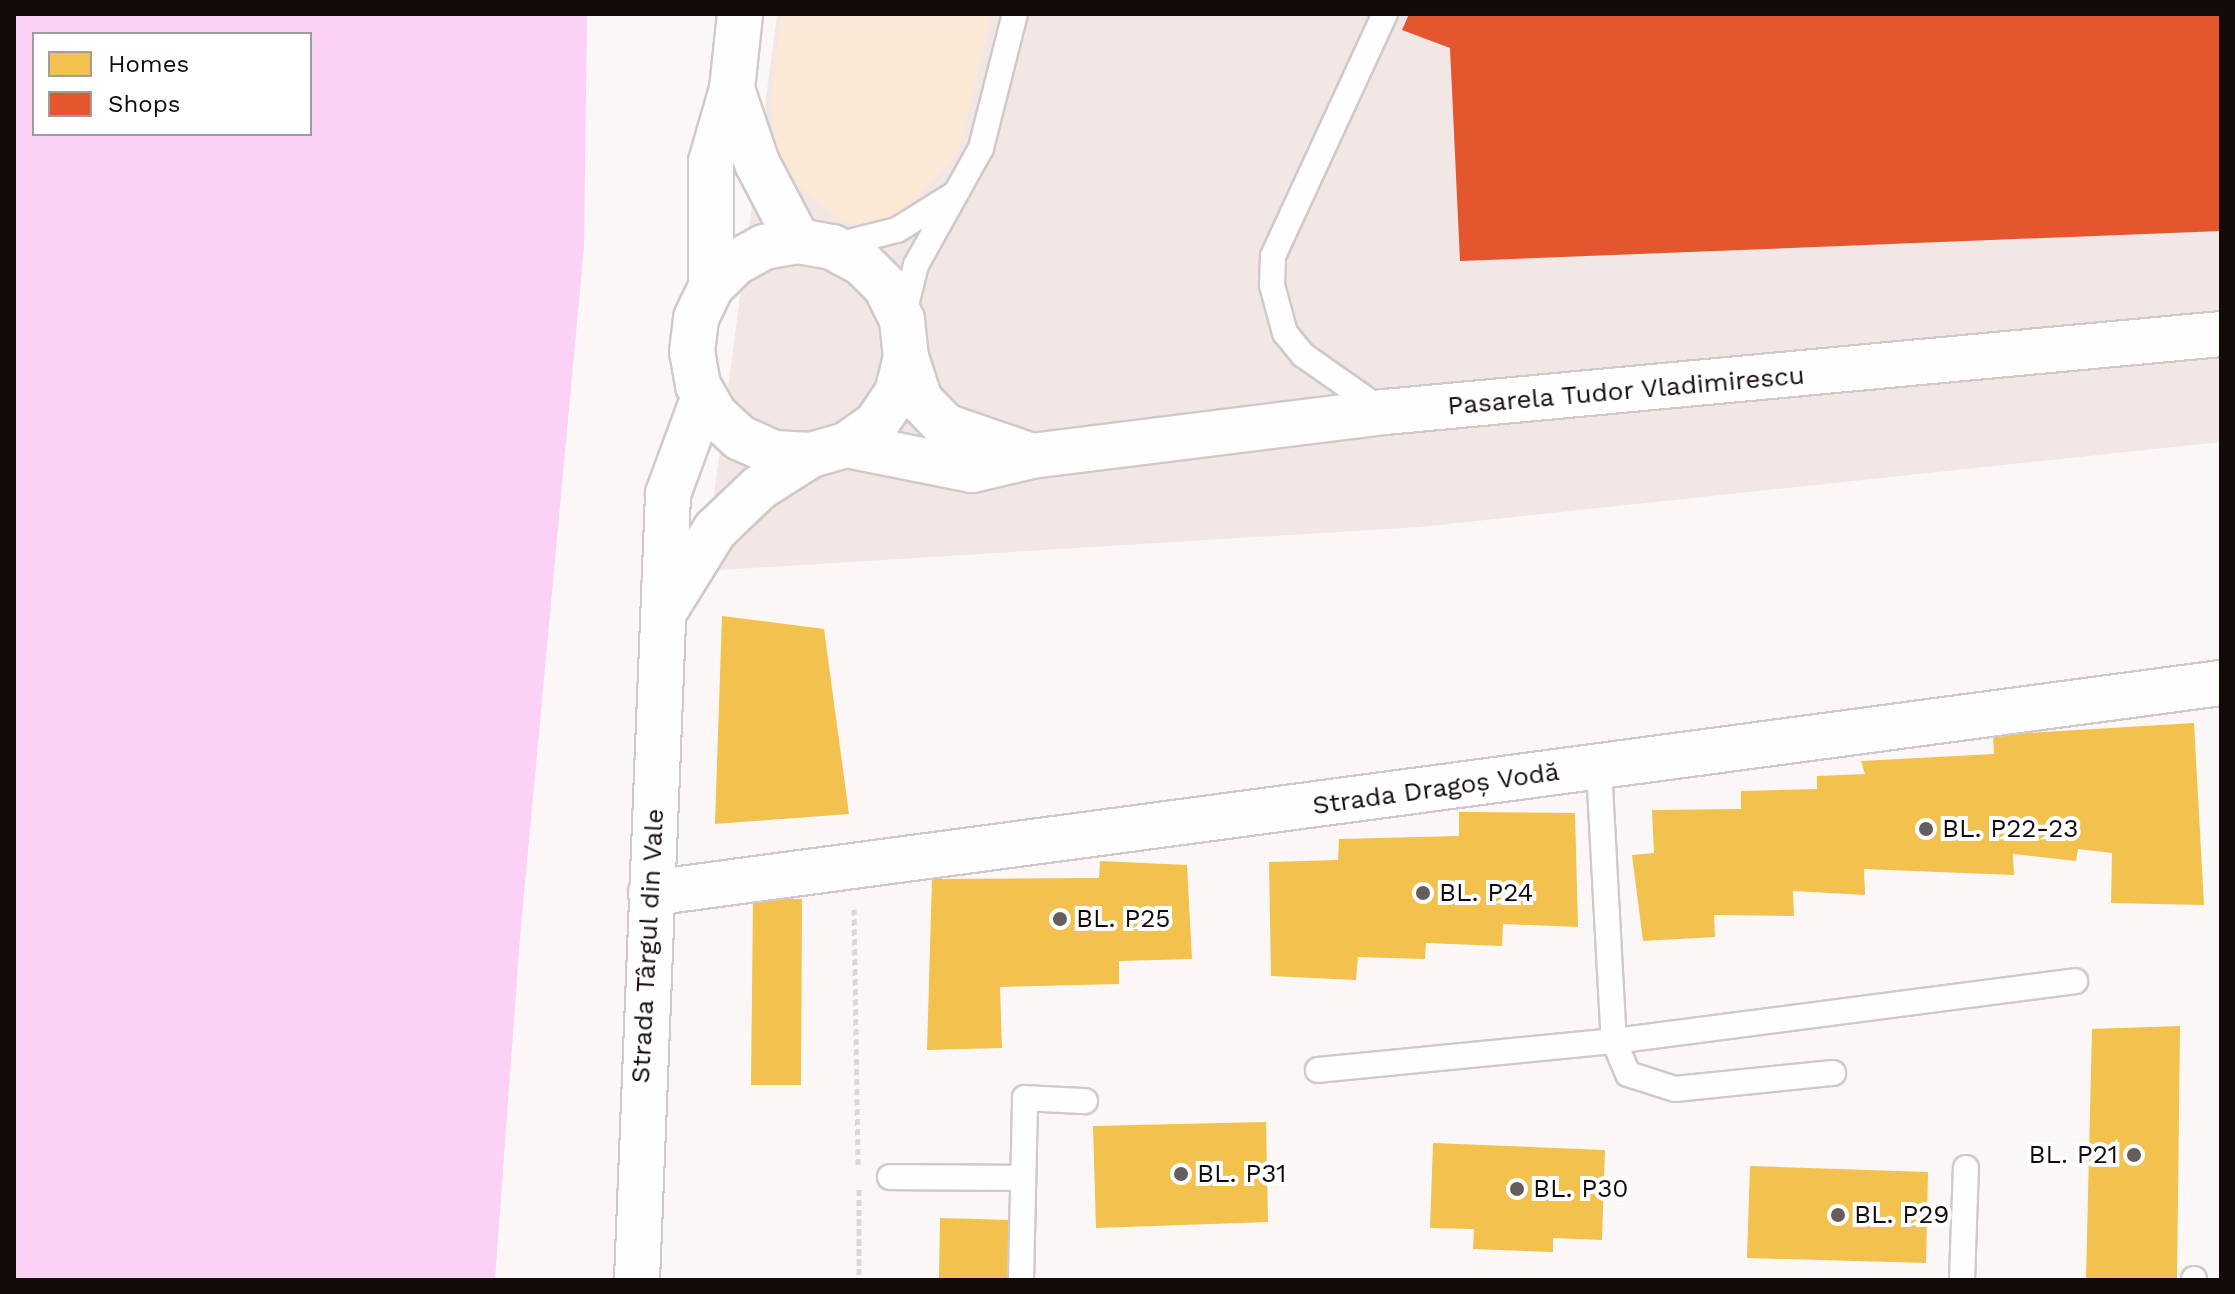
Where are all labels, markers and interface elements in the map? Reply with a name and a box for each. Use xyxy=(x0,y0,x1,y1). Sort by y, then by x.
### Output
legend xyxy=(32,32,312,136)
text: Homes xyxy=(108,50,189,78)
text: Shops xyxy=(108,90,180,118)
street label: Pasarela Tudor Vladimirescu xyxy=(1445,360,1807,422)
street label: Strada Dragoș Vodă xyxy=(1310,756,1562,822)
street label: Strada Târgul din Vale xyxy=(625,806,671,1086)
place label: BL. P22-23 xyxy=(1942,813,2078,845)
marker: BL. P22-23 xyxy=(1917,820,1935,838)
place label: BL. P24 xyxy=(1439,877,1533,909)
marker: BL. P24 xyxy=(1414,884,1432,902)
place label: BL. P25 xyxy=(1076,903,1170,935)
marker: BL. P25 xyxy=(1051,910,1069,928)
place label: BL. P21 xyxy=(2029,1139,2118,1171)
marker: BL. P21 xyxy=(2125,1146,2143,1164)
place label: BL. P31 xyxy=(1197,1158,1286,1190)
marker: BL. P31 xyxy=(1172,1165,1190,1183)
place label: BL. P30 xyxy=(1533,1173,1628,1205)
marker: BL. P30 xyxy=(1508,1180,1526,1198)
place label: BL. P29 xyxy=(1854,1199,1949,1231)
marker: BL. P29 xyxy=(1829,1206,1847,1224)

